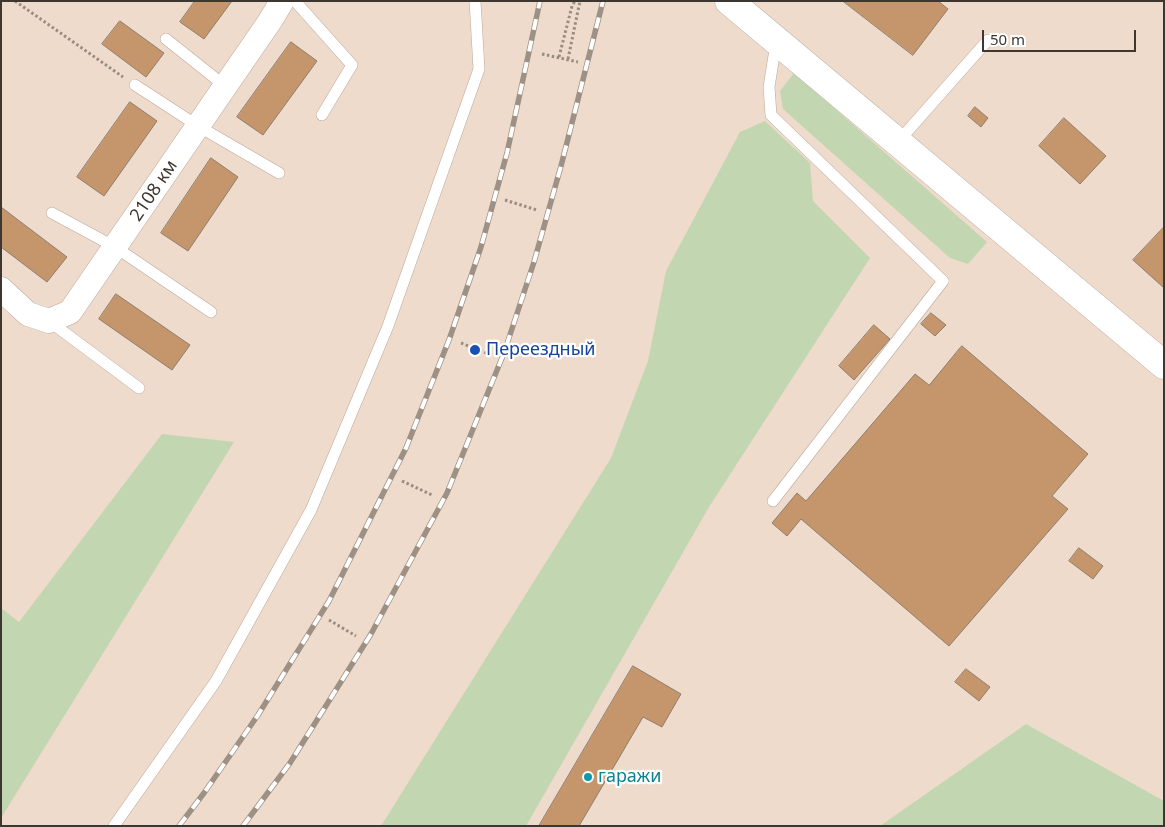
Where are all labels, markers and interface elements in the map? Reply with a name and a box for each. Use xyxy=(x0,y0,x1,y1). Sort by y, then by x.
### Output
scale bar xyxy=(985,20,1139,52)
text: 50 m xyxy=(990,29,1025,49)
street label: 2108 км xyxy=(126,156,182,226)
place label: Переездный xyxy=(486,339,595,361)
marker: Переездный xyxy=(468,343,482,357)
place label: гаражи xyxy=(598,766,661,788)
marker: гаражи xyxy=(582,771,594,783)

